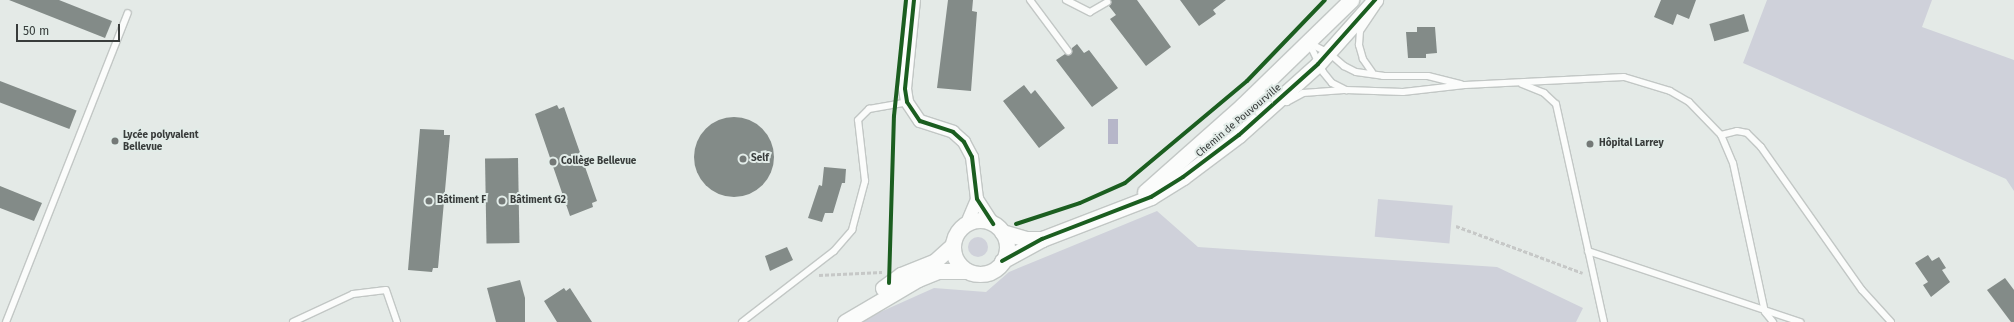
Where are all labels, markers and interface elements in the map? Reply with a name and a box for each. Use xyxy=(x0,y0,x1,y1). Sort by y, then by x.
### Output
scale bar xyxy=(18,16,122,42)
text: 50 m xyxy=(23,24,49,38)
street label: Chemin de Pouvourville xyxy=(1194,82,1284,160)
place label: Lycée polyvalent Bellevue xyxy=(123,129,199,152)
marker: Lycée polyvalent Bellevue xyxy=(110,136,120,146)
marker: Hôpital Larrey xyxy=(1584,138,1596,150)
place label: Hôpital Larrey xyxy=(1599,138,1664,150)
place label: Self xyxy=(751,153,769,165)
marker: Self xyxy=(738,154,748,164)
place label: Collège Bellevue xyxy=(561,156,636,168)
marker: Collège Bellevue xyxy=(548,157,558,167)
place label: Bâtiment F xyxy=(437,195,486,207)
place label: Bâtiment G2 xyxy=(510,195,566,207)
marker: Bâtiment F xyxy=(424,196,434,206)
marker: Bâtiment G2 xyxy=(497,196,507,206)

